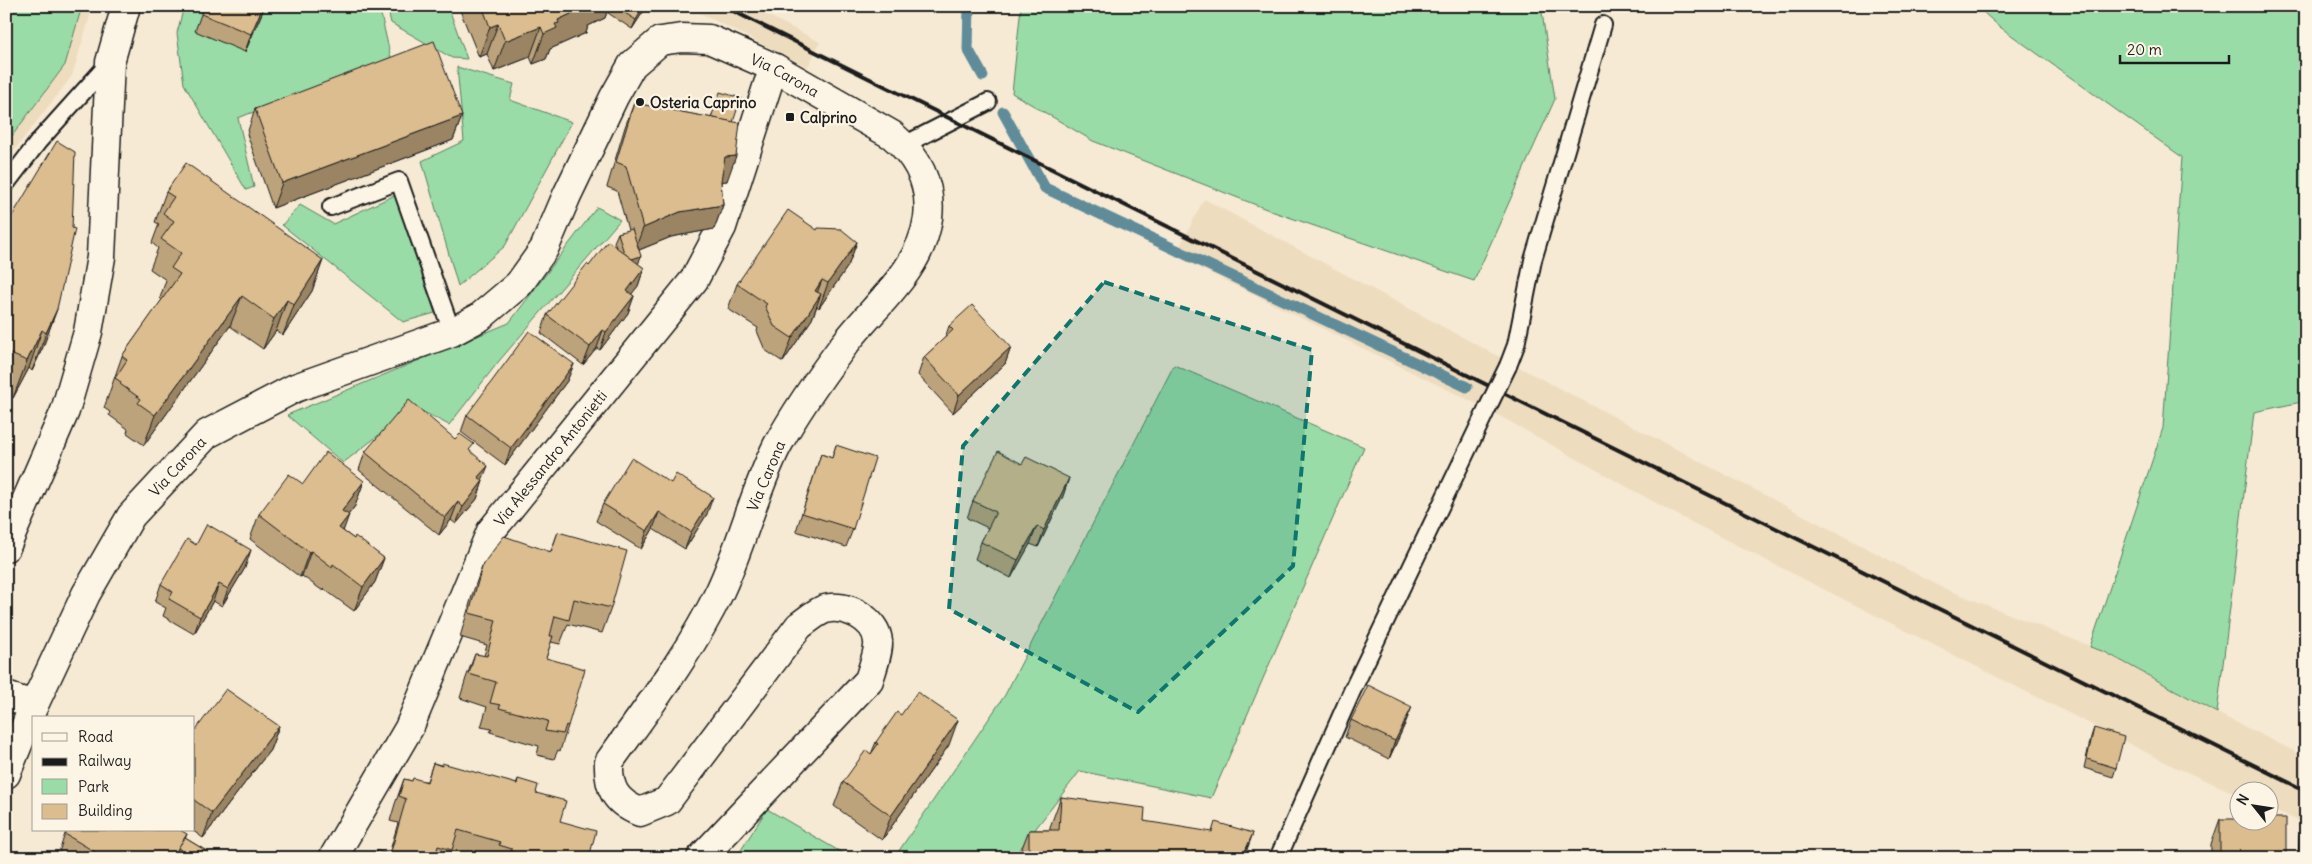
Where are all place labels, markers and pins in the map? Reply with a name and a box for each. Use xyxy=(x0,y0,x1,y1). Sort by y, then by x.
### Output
place label: Osteria Caprino xyxy=(650,93,757,113)
marker: Osteria Caprino xyxy=(634,96,646,108)
place label: Calprino xyxy=(800,108,857,128)
marker: Calprino xyxy=(784,111,796,123)

